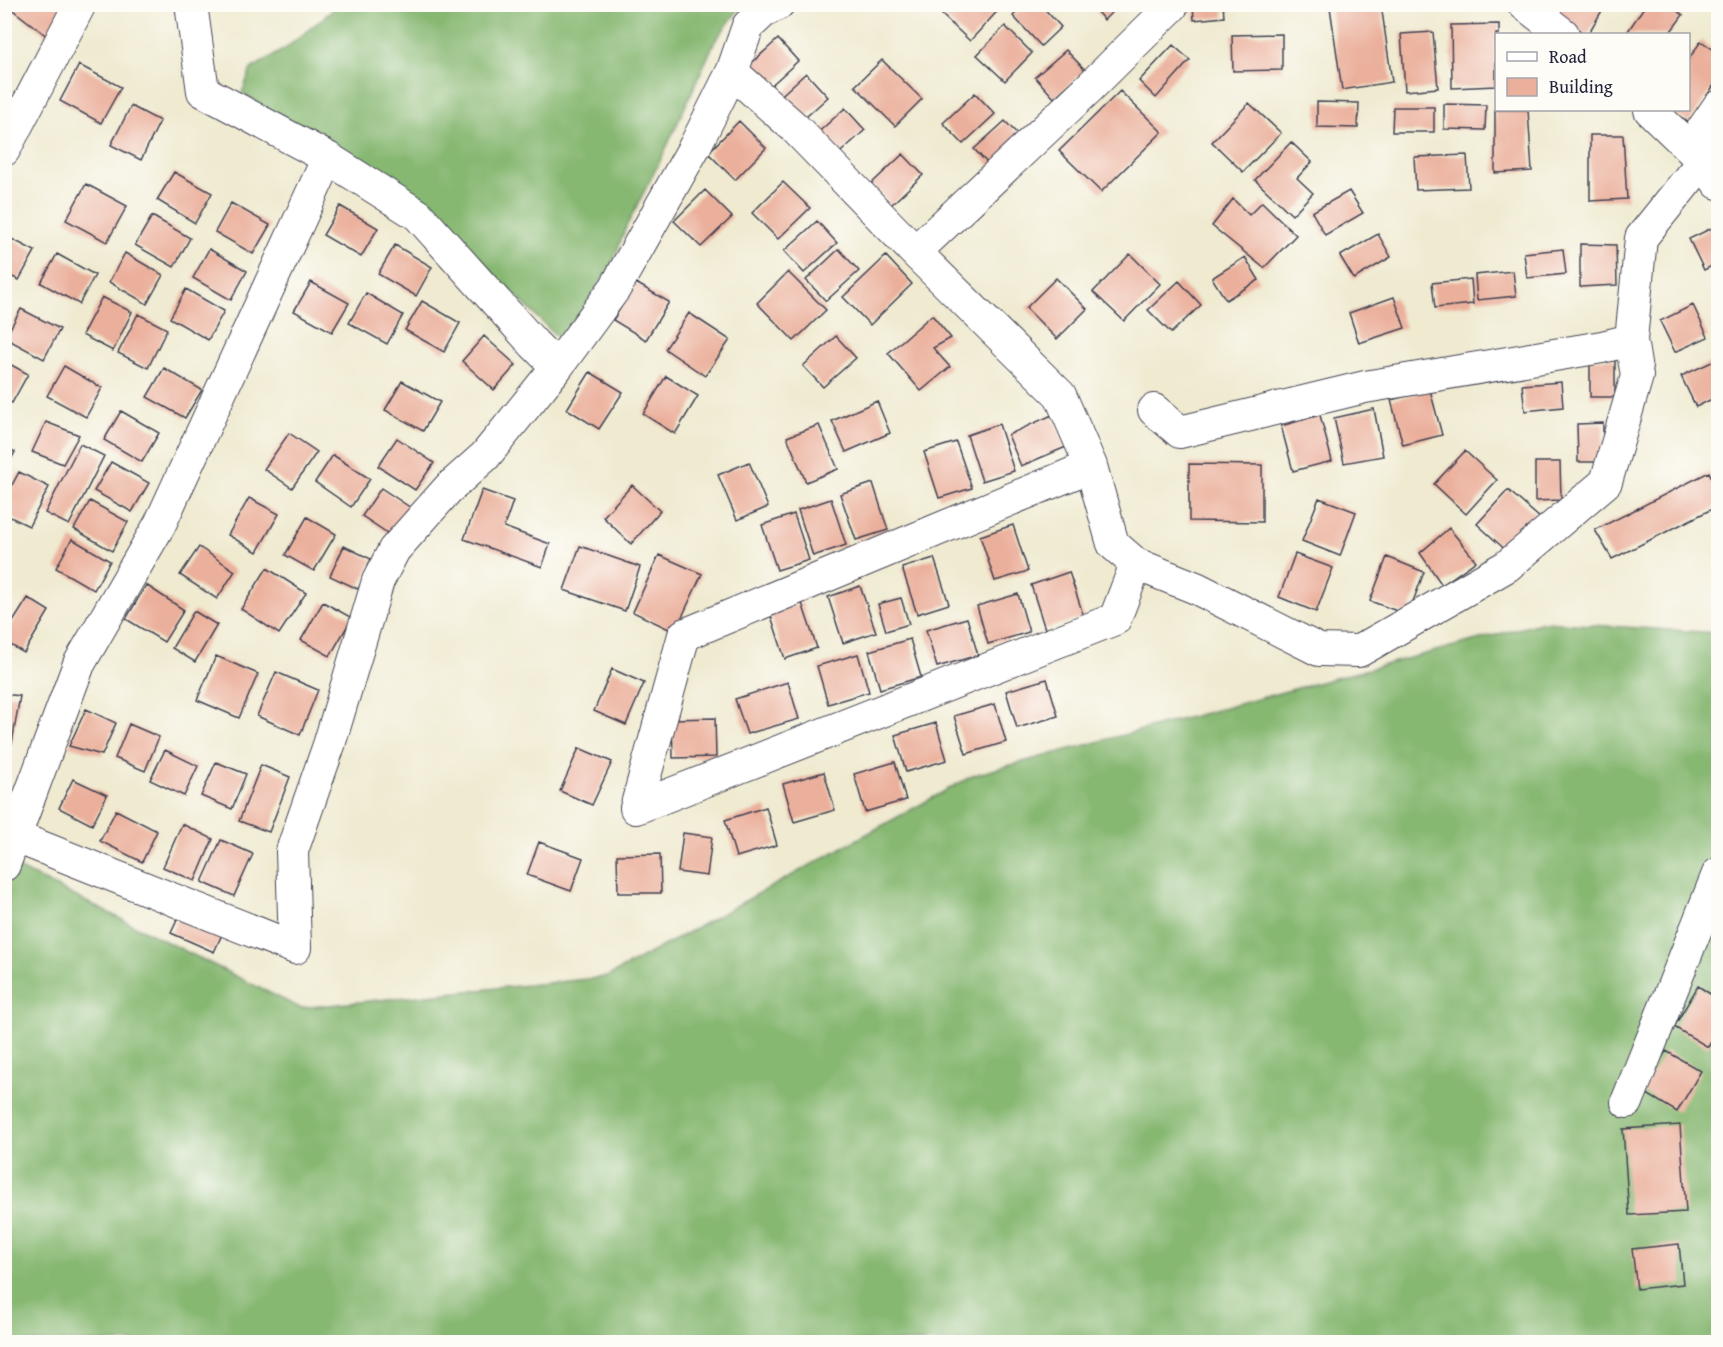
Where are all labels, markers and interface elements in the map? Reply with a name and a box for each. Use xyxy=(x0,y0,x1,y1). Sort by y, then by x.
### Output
legend xyxy=(1495,33,1690,111)
text: Road xyxy=(1549,43,1587,70)
text: Building xyxy=(1549,73,1613,100)

